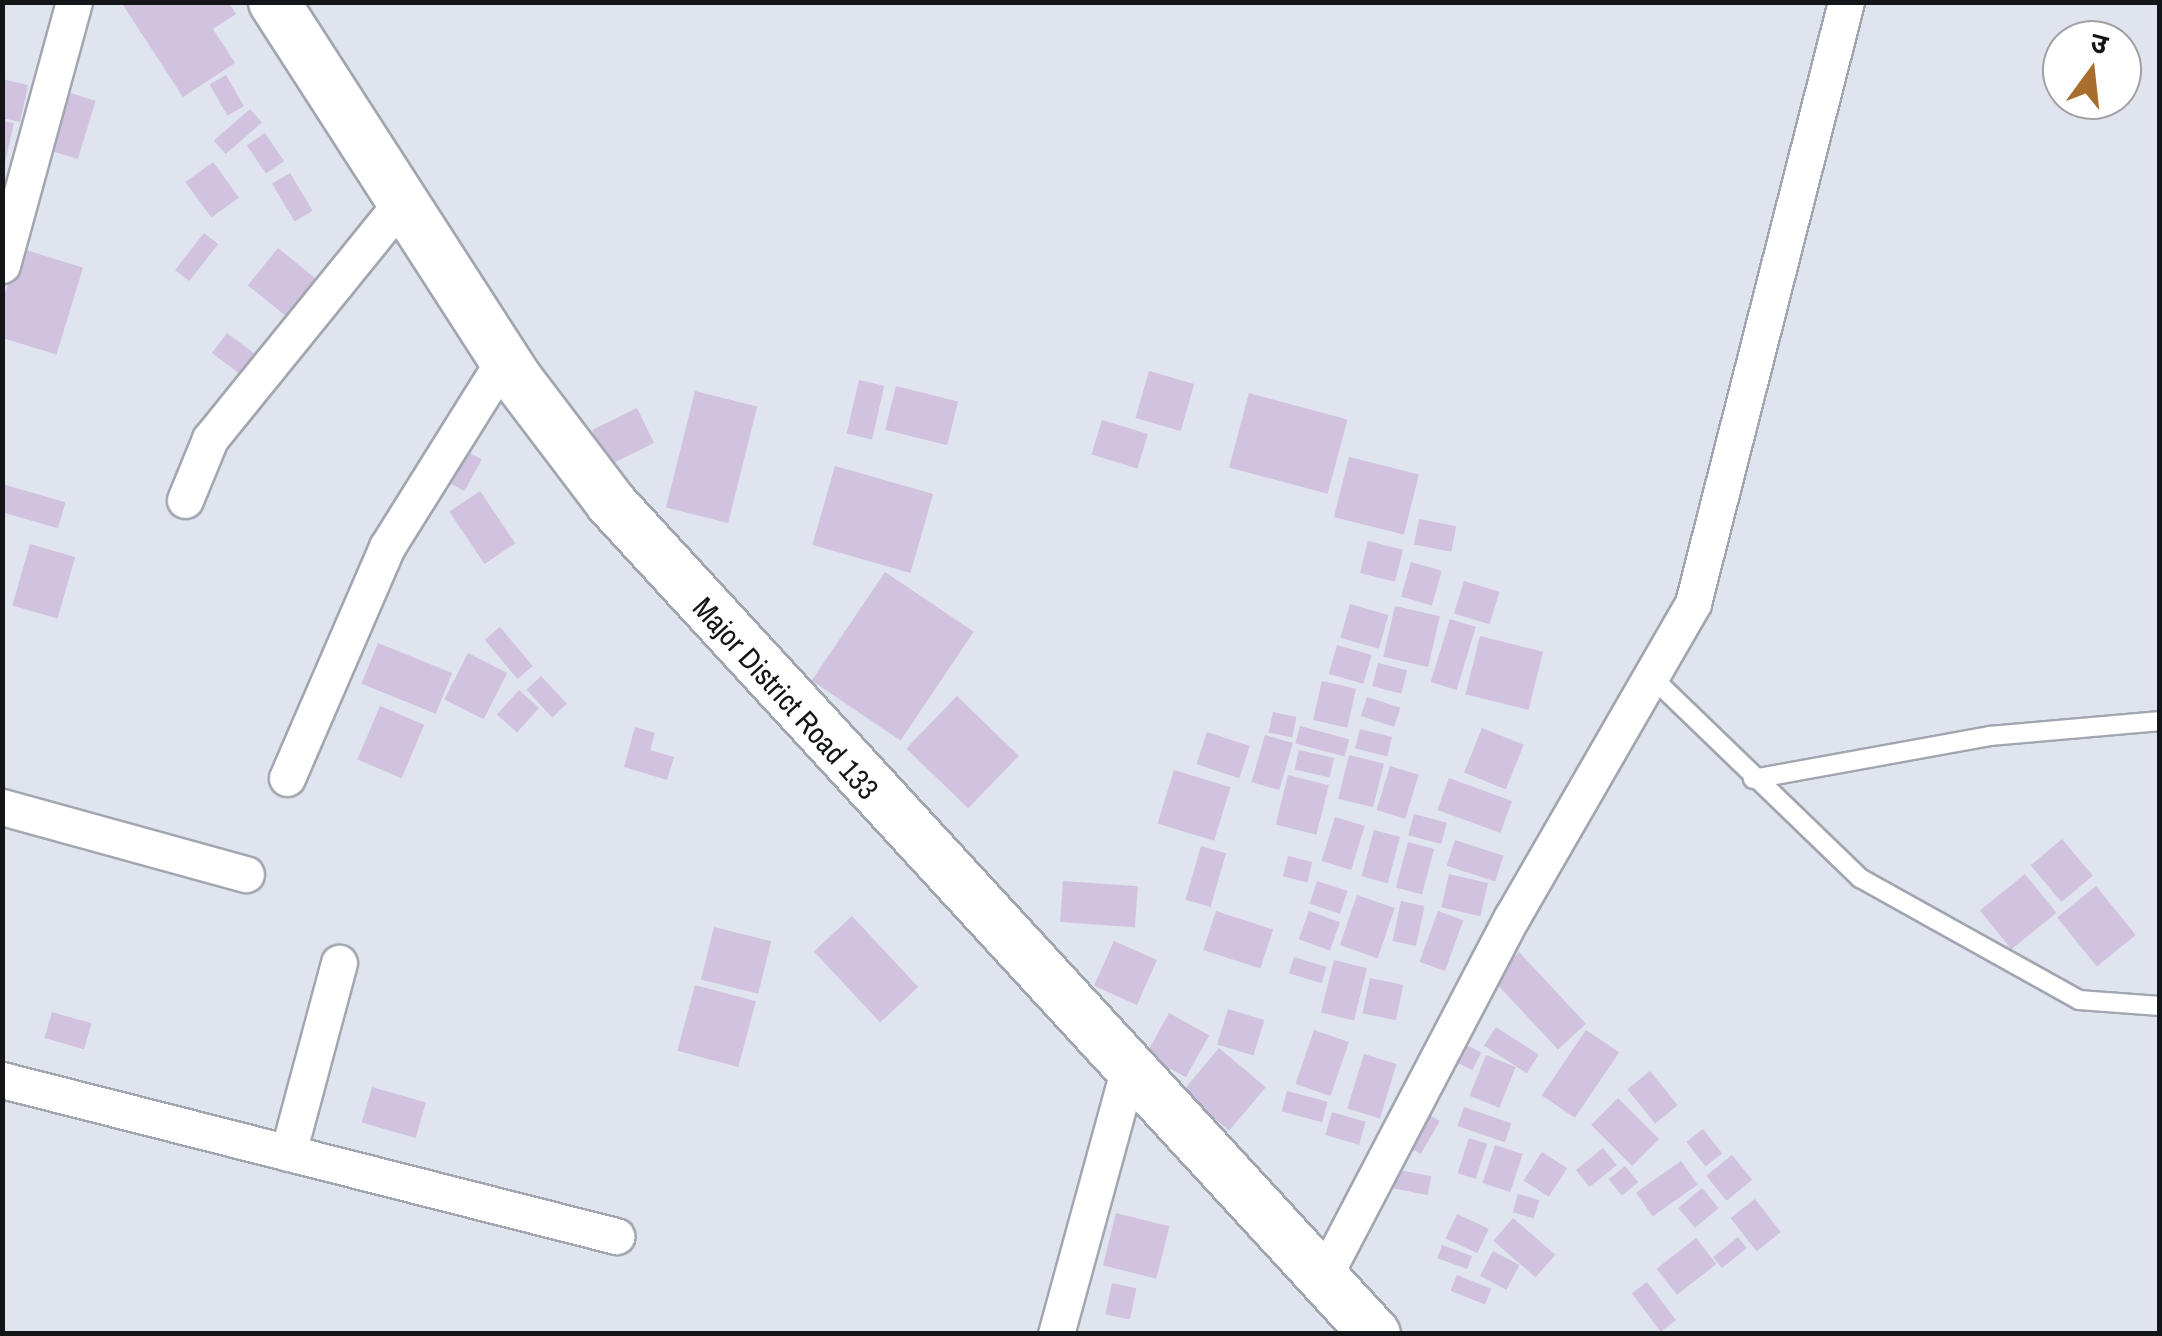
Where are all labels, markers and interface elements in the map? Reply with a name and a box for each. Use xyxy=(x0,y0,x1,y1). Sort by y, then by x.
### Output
north arrow xyxy=(2042,20,2142,120)
text: उ xyxy=(2086,22,2112,63)
street label: Major District Road 133 xyxy=(686,589,886,807)

